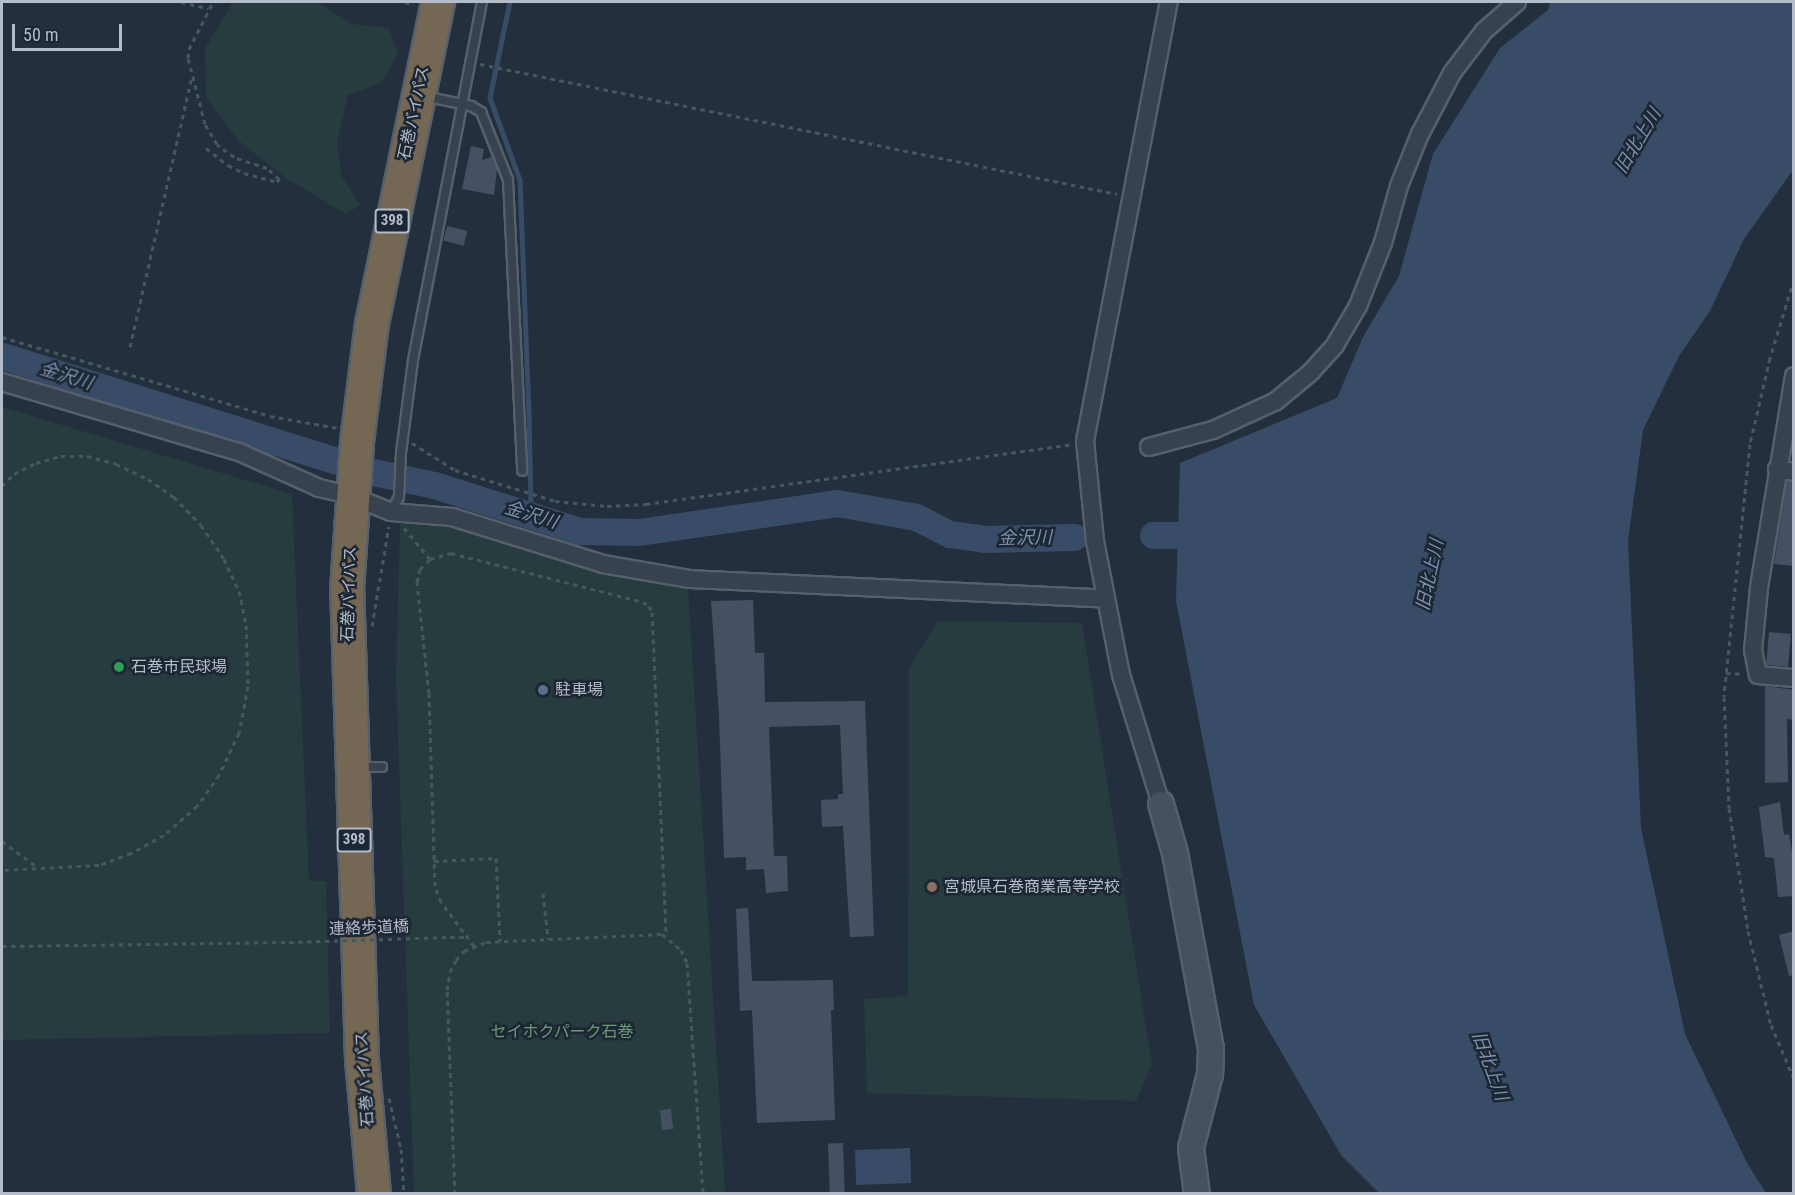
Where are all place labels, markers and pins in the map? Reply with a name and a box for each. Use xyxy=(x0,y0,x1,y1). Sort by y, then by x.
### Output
place label: 石巻市民球場 xyxy=(131,657,227,677)
marker: 石巻市民球場 xyxy=(112,660,126,674)
place label: 駐車場 xyxy=(555,680,603,700)
marker: 駐車場 xyxy=(536,683,550,697)
place label: 宮城県石巻商業高等学校 xyxy=(944,877,1120,897)
marker: 宮城県石巻商業高等学校 xyxy=(925,880,939,894)

